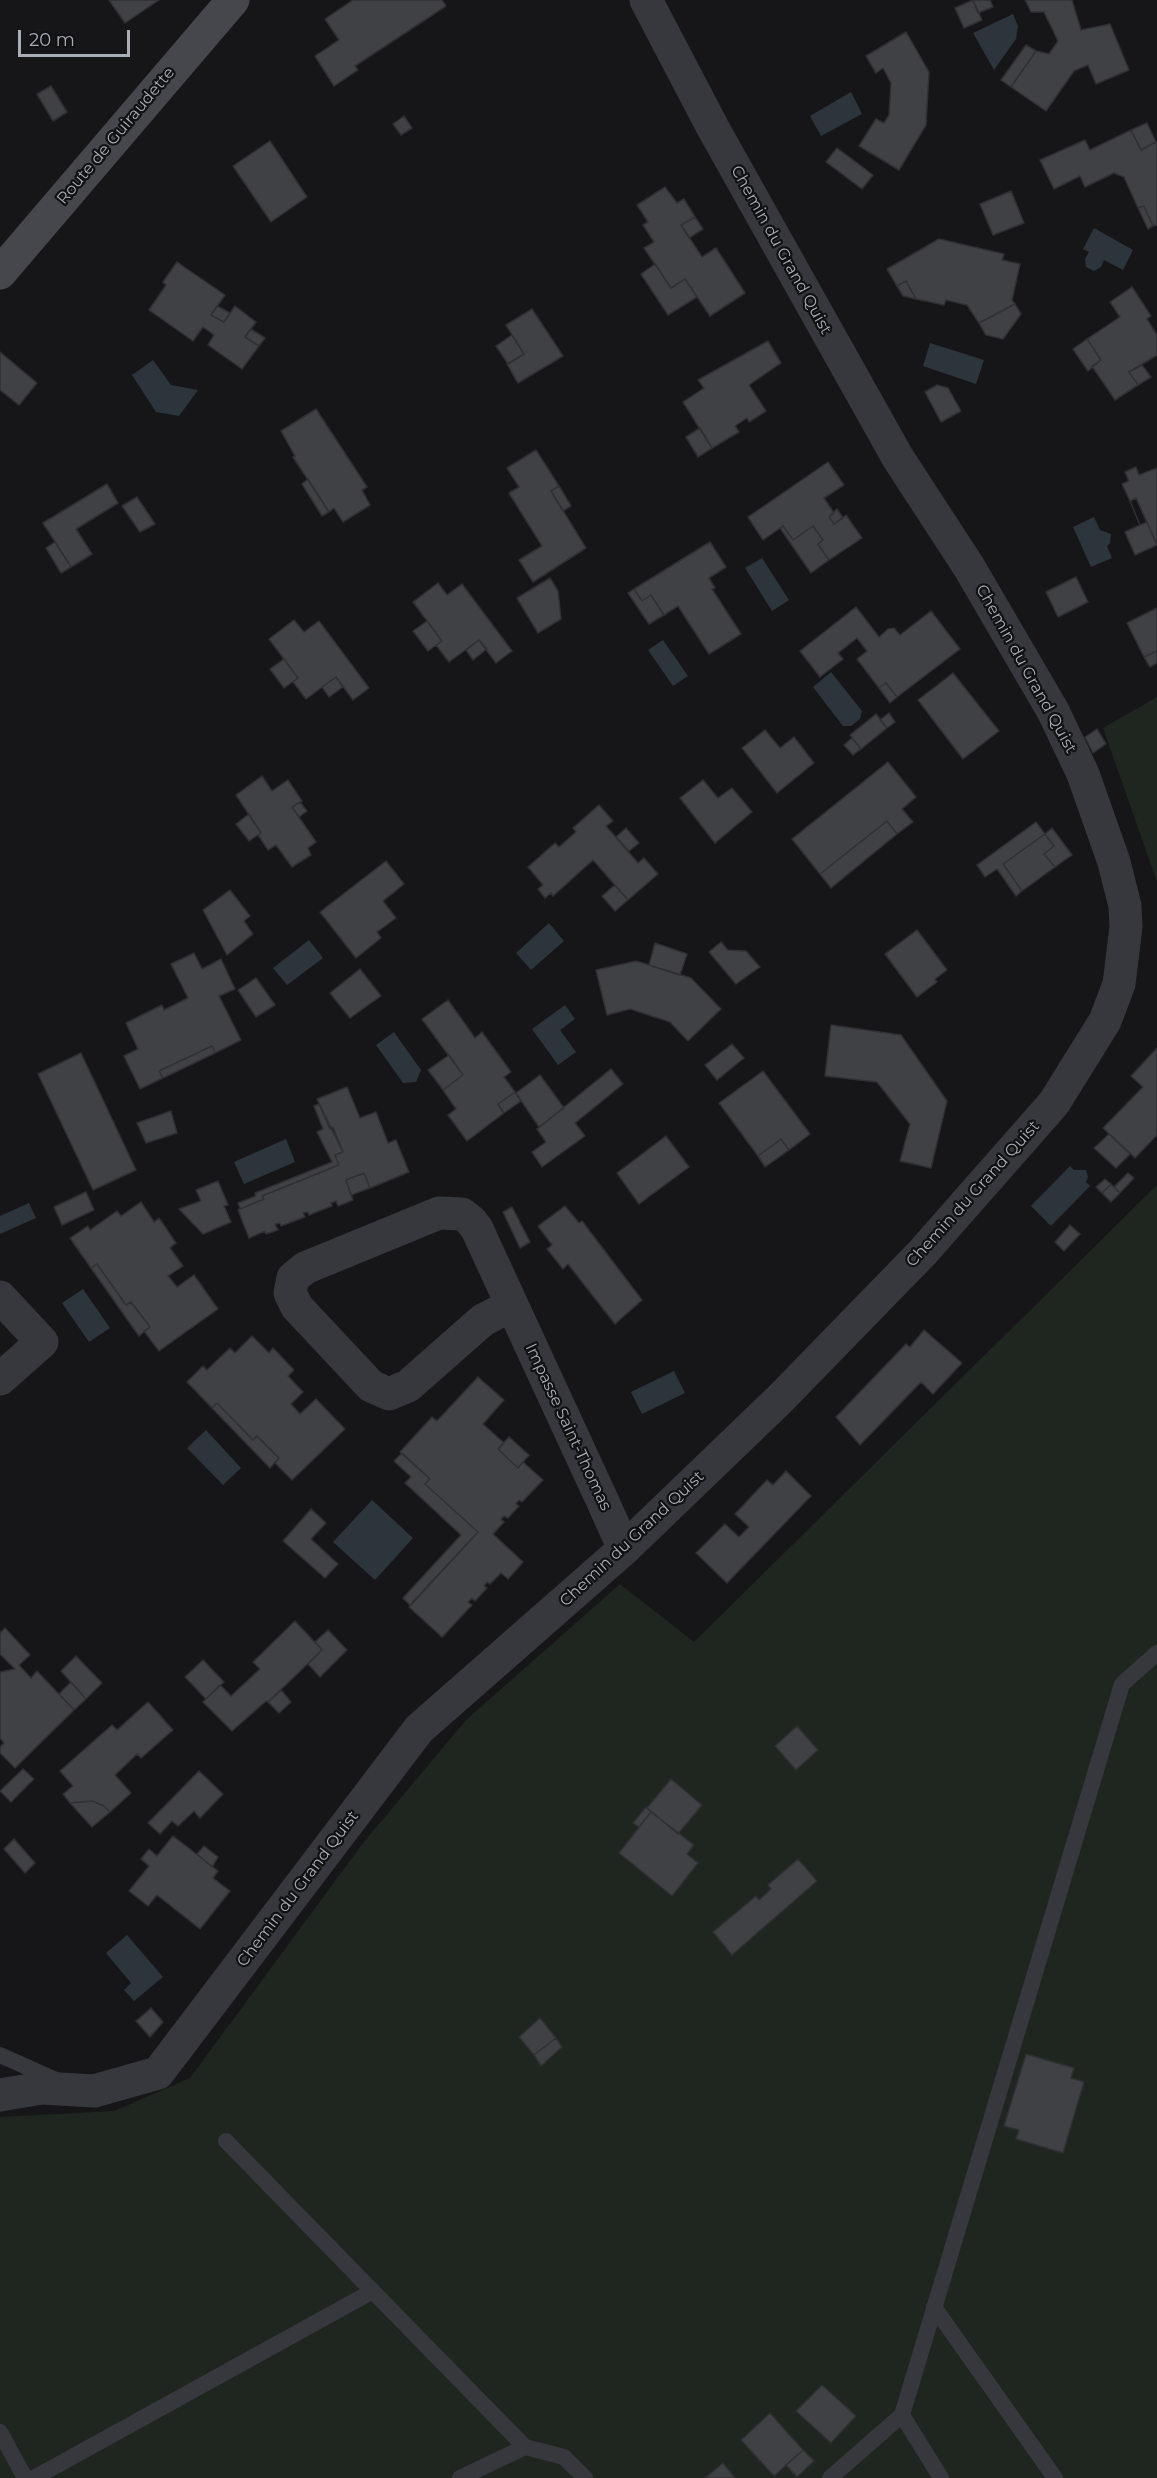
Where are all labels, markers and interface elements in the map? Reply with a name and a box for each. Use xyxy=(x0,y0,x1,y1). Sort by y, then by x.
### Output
scale bar xyxy=(21,18,134,56)
text: 20 m xyxy=(29,29,75,51)
street label: Route de Guiraudette xyxy=(53,64,179,208)
street label: Chemin du Grand Quist xyxy=(727,162,835,338)
street label: Chemin du Grand Quist xyxy=(972,581,1080,757)
street label: Chemin du Grand Quist xyxy=(902,1117,1044,1271)
street label: Impasse Saint-Thomas xyxy=(521,1340,615,1514)
street label: Chemin du Grand Quist xyxy=(556,1467,708,1611)
street label: Chemin du Grand Quist xyxy=(233,1807,363,1971)

